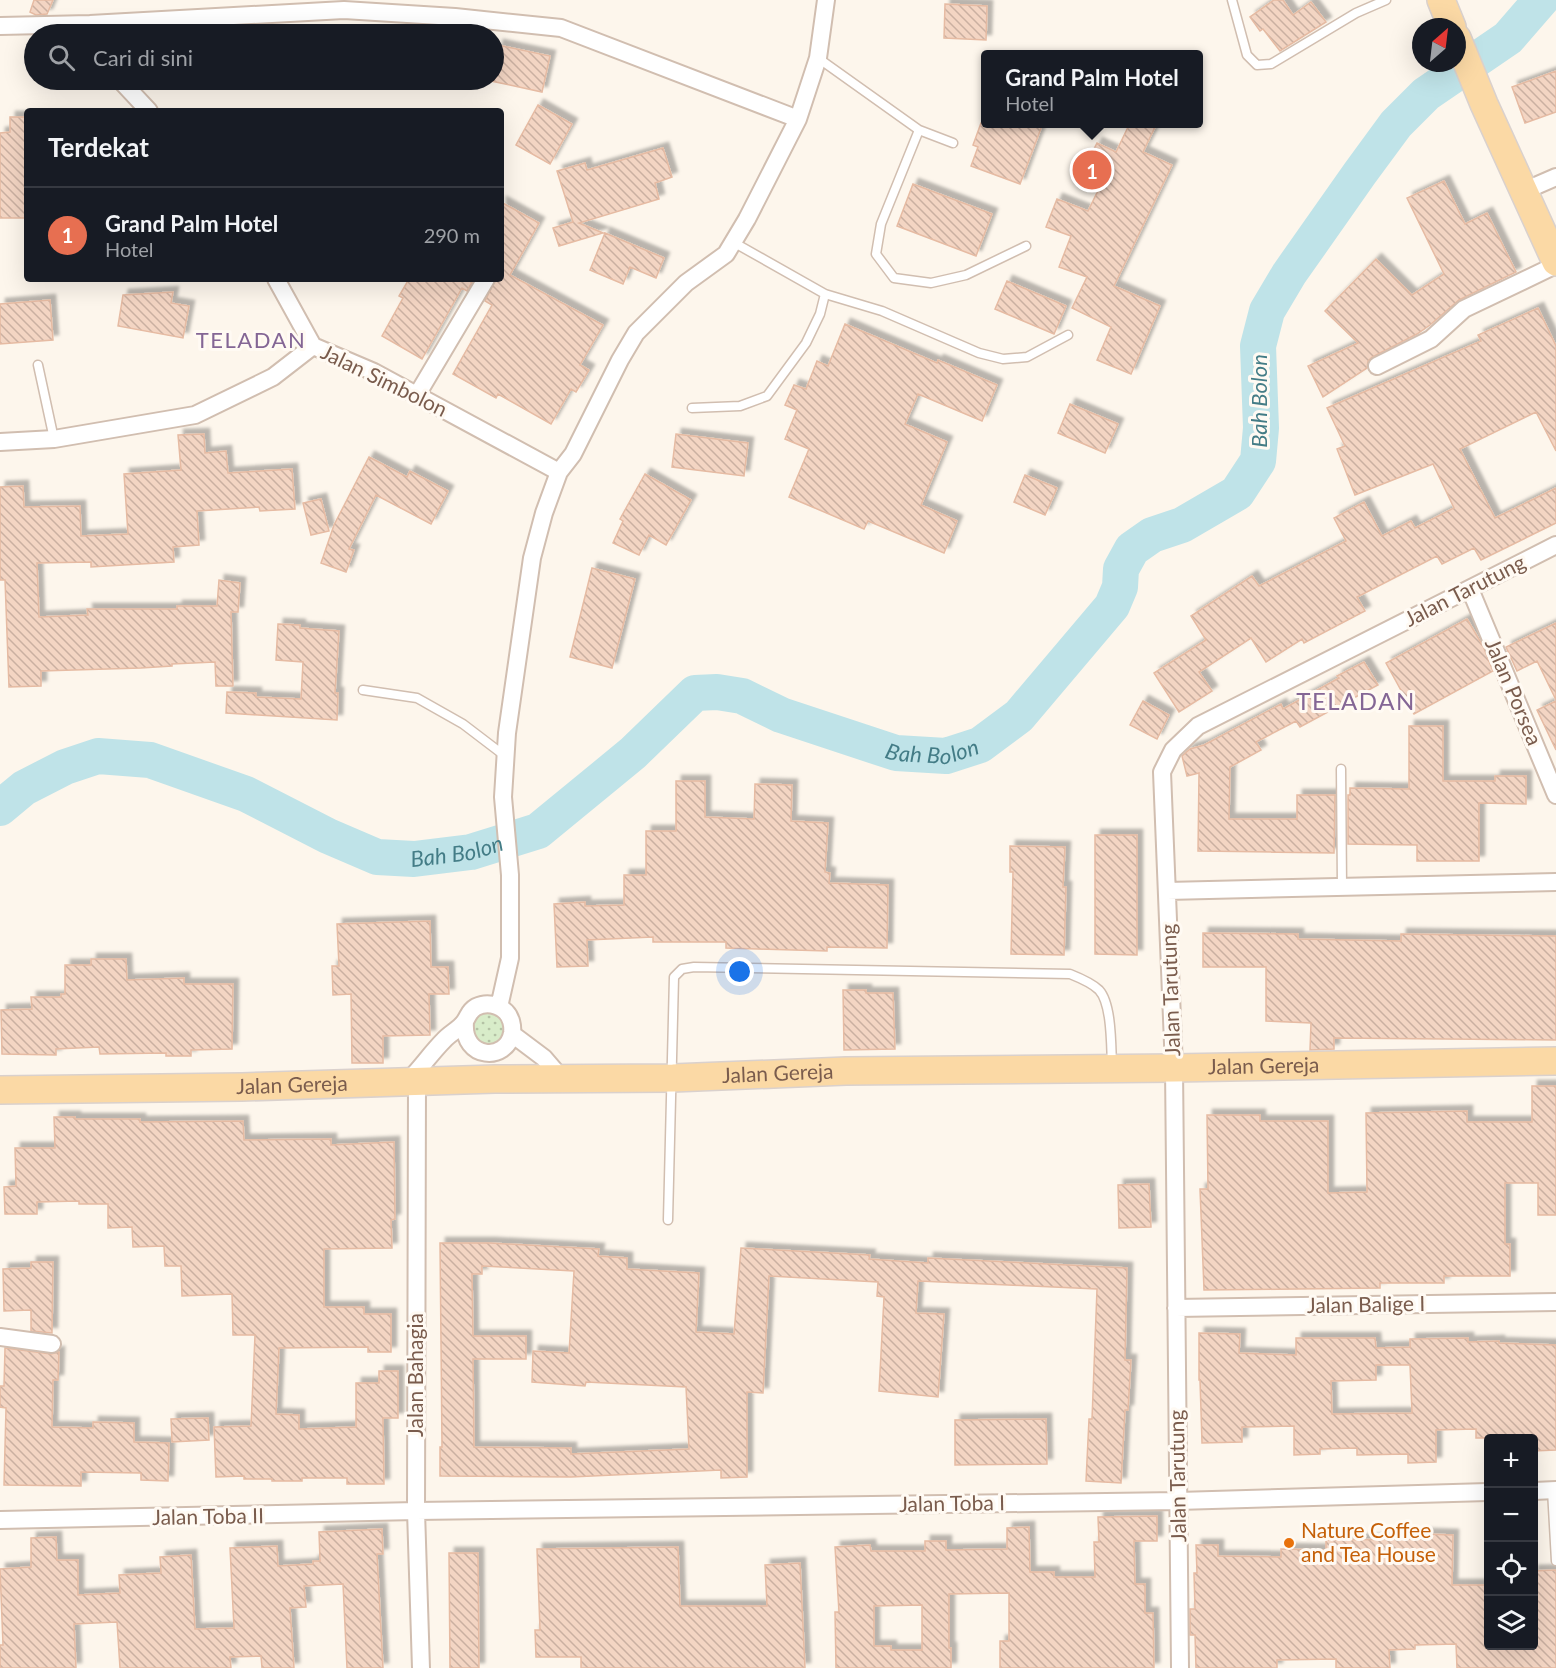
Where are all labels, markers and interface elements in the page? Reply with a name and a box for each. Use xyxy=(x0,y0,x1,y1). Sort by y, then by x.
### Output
north arrow xyxy=(1412,18,1466,72)
search box xyxy=(24,24,504,90)
icon: search xyxy=(45,41,78,74)
text: Cari di sini xyxy=(93,44,193,71)
popup xyxy=(981,50,1203,128)
text: Grand Palm Hotel xyxy=(1005,64,1179,91)
text: Hotel xyxy=(1005,91,1054,115)
text: Terdekat xyxy=(48,131,149,163)
pin: 1 xyxy=(1072,148,1112,192)
text: Grand Palm Hotel xyxy=(105,210,278,237)
text: 1 xyxy=(62,223,73,247)
text: 290 m xyxy=(424,223,480,247)
text: Hotel xyxy=(105,237,154,261)
district label: TELADAN xyxy=(196,326,306,353)
street label: Jalan Simbolon xyxy=(317,338,452,421)
water label: Bah Bolon xyxy=(1245,354,1272,448)
street label: Jalan Tarutung xyxy=(1400,548,1529,631)
street label: Jalan Porsea xyxy=(1481,634,1548,749)
district label: TELADAN xyxy=(1296,686,1416,715)
water label: Bah Bolon xyxy=(882,732,982,769)
water label: Bah Bolon xyxy=(409,829,506,872)
street label: Jalan Tarutung xyxy=(1155,923,1184,1057)
your location xyxy=(725,957,754,986)
street label: Jalan Gereja xyxy=(1208,1051,1320,1078)
street label: Jalan Gereja xyxy=(721,1058,834,1087)
street label: Jalan Gereja xyxy=(236,1070,348,1098)
street label: Jalan Balige I xyxy=(1307,1290,1425,1317)
street label: Jalan Bahagia xyxy=(402,1313,427,1437)
street label: Jalan Tarutung xyxy=(1163,1410,1190,1542)
map controls xyxy=(1484,1434,1538,1650)
button: + xyxy=(1484,1434,1538,1488)
button: − xyxy=(1484,1488,1538,1542)
street label: Jalan Toba I xyxy=(899,1489,1005,1516)
street label: Jalan Toba II xyxy=(152,1502,264,1529)
place label: Nature Coffee and Tea House xyxy=(1301,1517,1436,1566)
marker: Nature Coffee and Tea House xyxy=(1282,1536,1296,1550)
button: locate xyxy=(1484,1542,1538,1596)
button: layers xyxy=(1484,1596,1538,1650)

